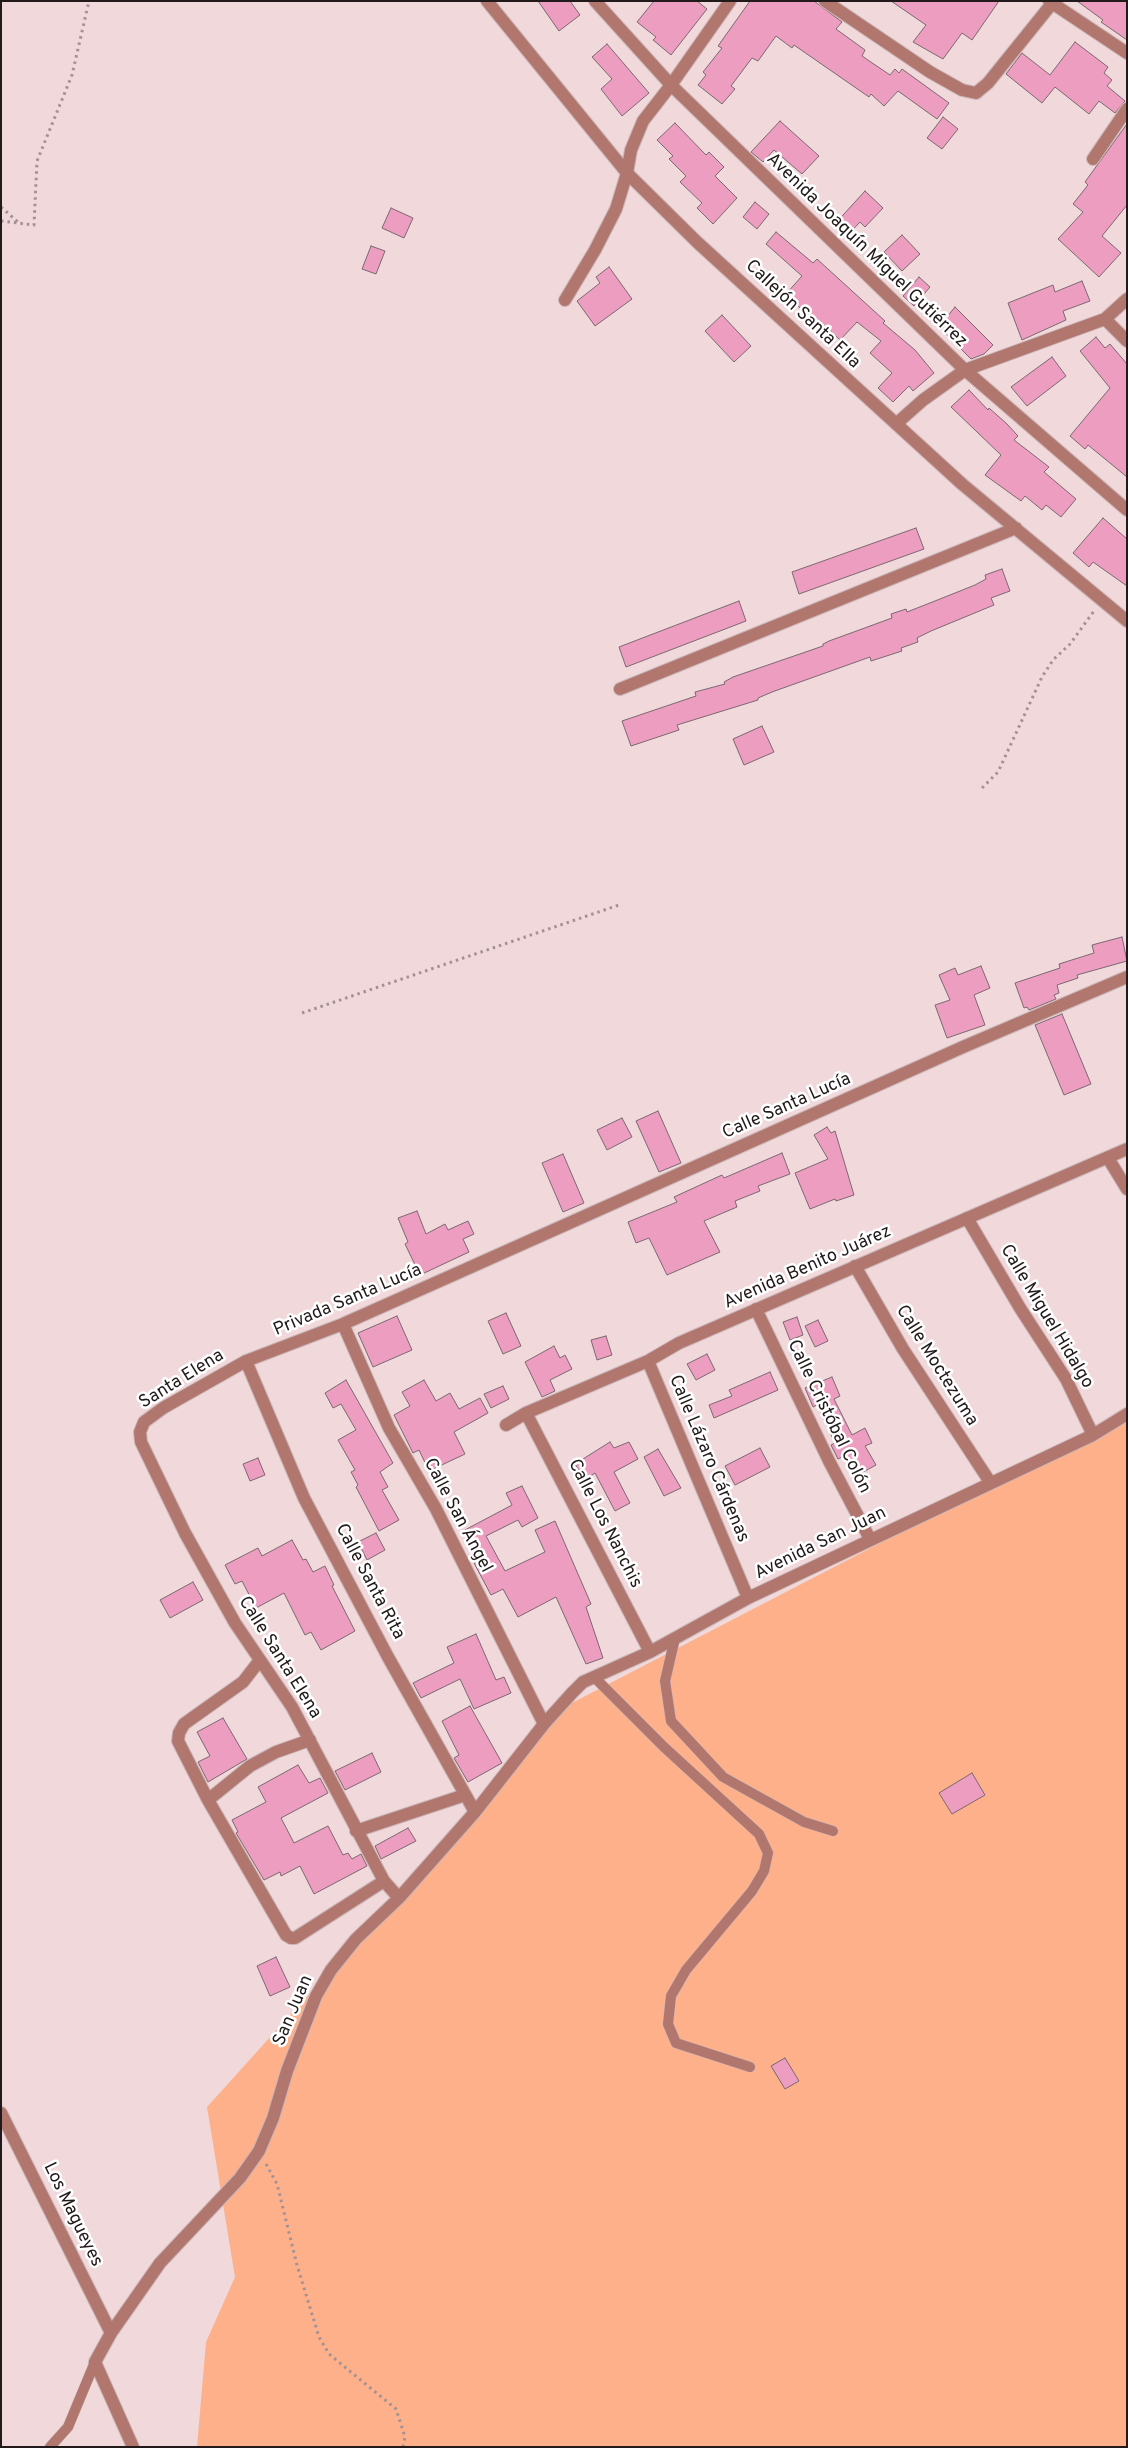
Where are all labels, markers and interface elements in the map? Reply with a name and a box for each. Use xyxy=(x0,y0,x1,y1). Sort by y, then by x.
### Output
street label: Avenida Joaquín Miguel Gutiérrez xyxy=(761,149,971,353)
street label: Callejón Santa Ella xyxy=(740,256,864,374)
street label: Calle Santa Lucía xyxy=(719,1069,855,1145)
street label: Avenida Benito Juárez xyxy=(721,1221,895,1315)
street label: Calle Miguel Hidalgo xyxy=(995,1241,1097,1393)
street label: Privada Santa Lucía xyxy=(271,1260,425,1342)
street label: Calle Moctezuma xyxy=(890,1302,982,1430)
street label: Calle Cristóbal Colón xyxy=(781,1337,875,1497)
street label: Santa Elena xyxy=(136,1345,228,1415)
street label: Calle Lázaro Cárdenas xyxy=(663,1372,753,1546)
street label: Calle San Ángel xyxy=(418,1455,496,1577)
street label: Calle Los Nanchis xyxy=(562,1456,646,1592)
street label: Avenida San Juan xyxy=(752,1503,890,1585)
street label: Calle Santa Rita xyxy=(329,1521,409,1643)
street label: Calle Santa Elena xyxy=(233,1593,325,1723)
street label: San Juan xyxy=(269,1972,319,2050)
street label: Los Magueyes xyxy=(37,2159,107,2271)

